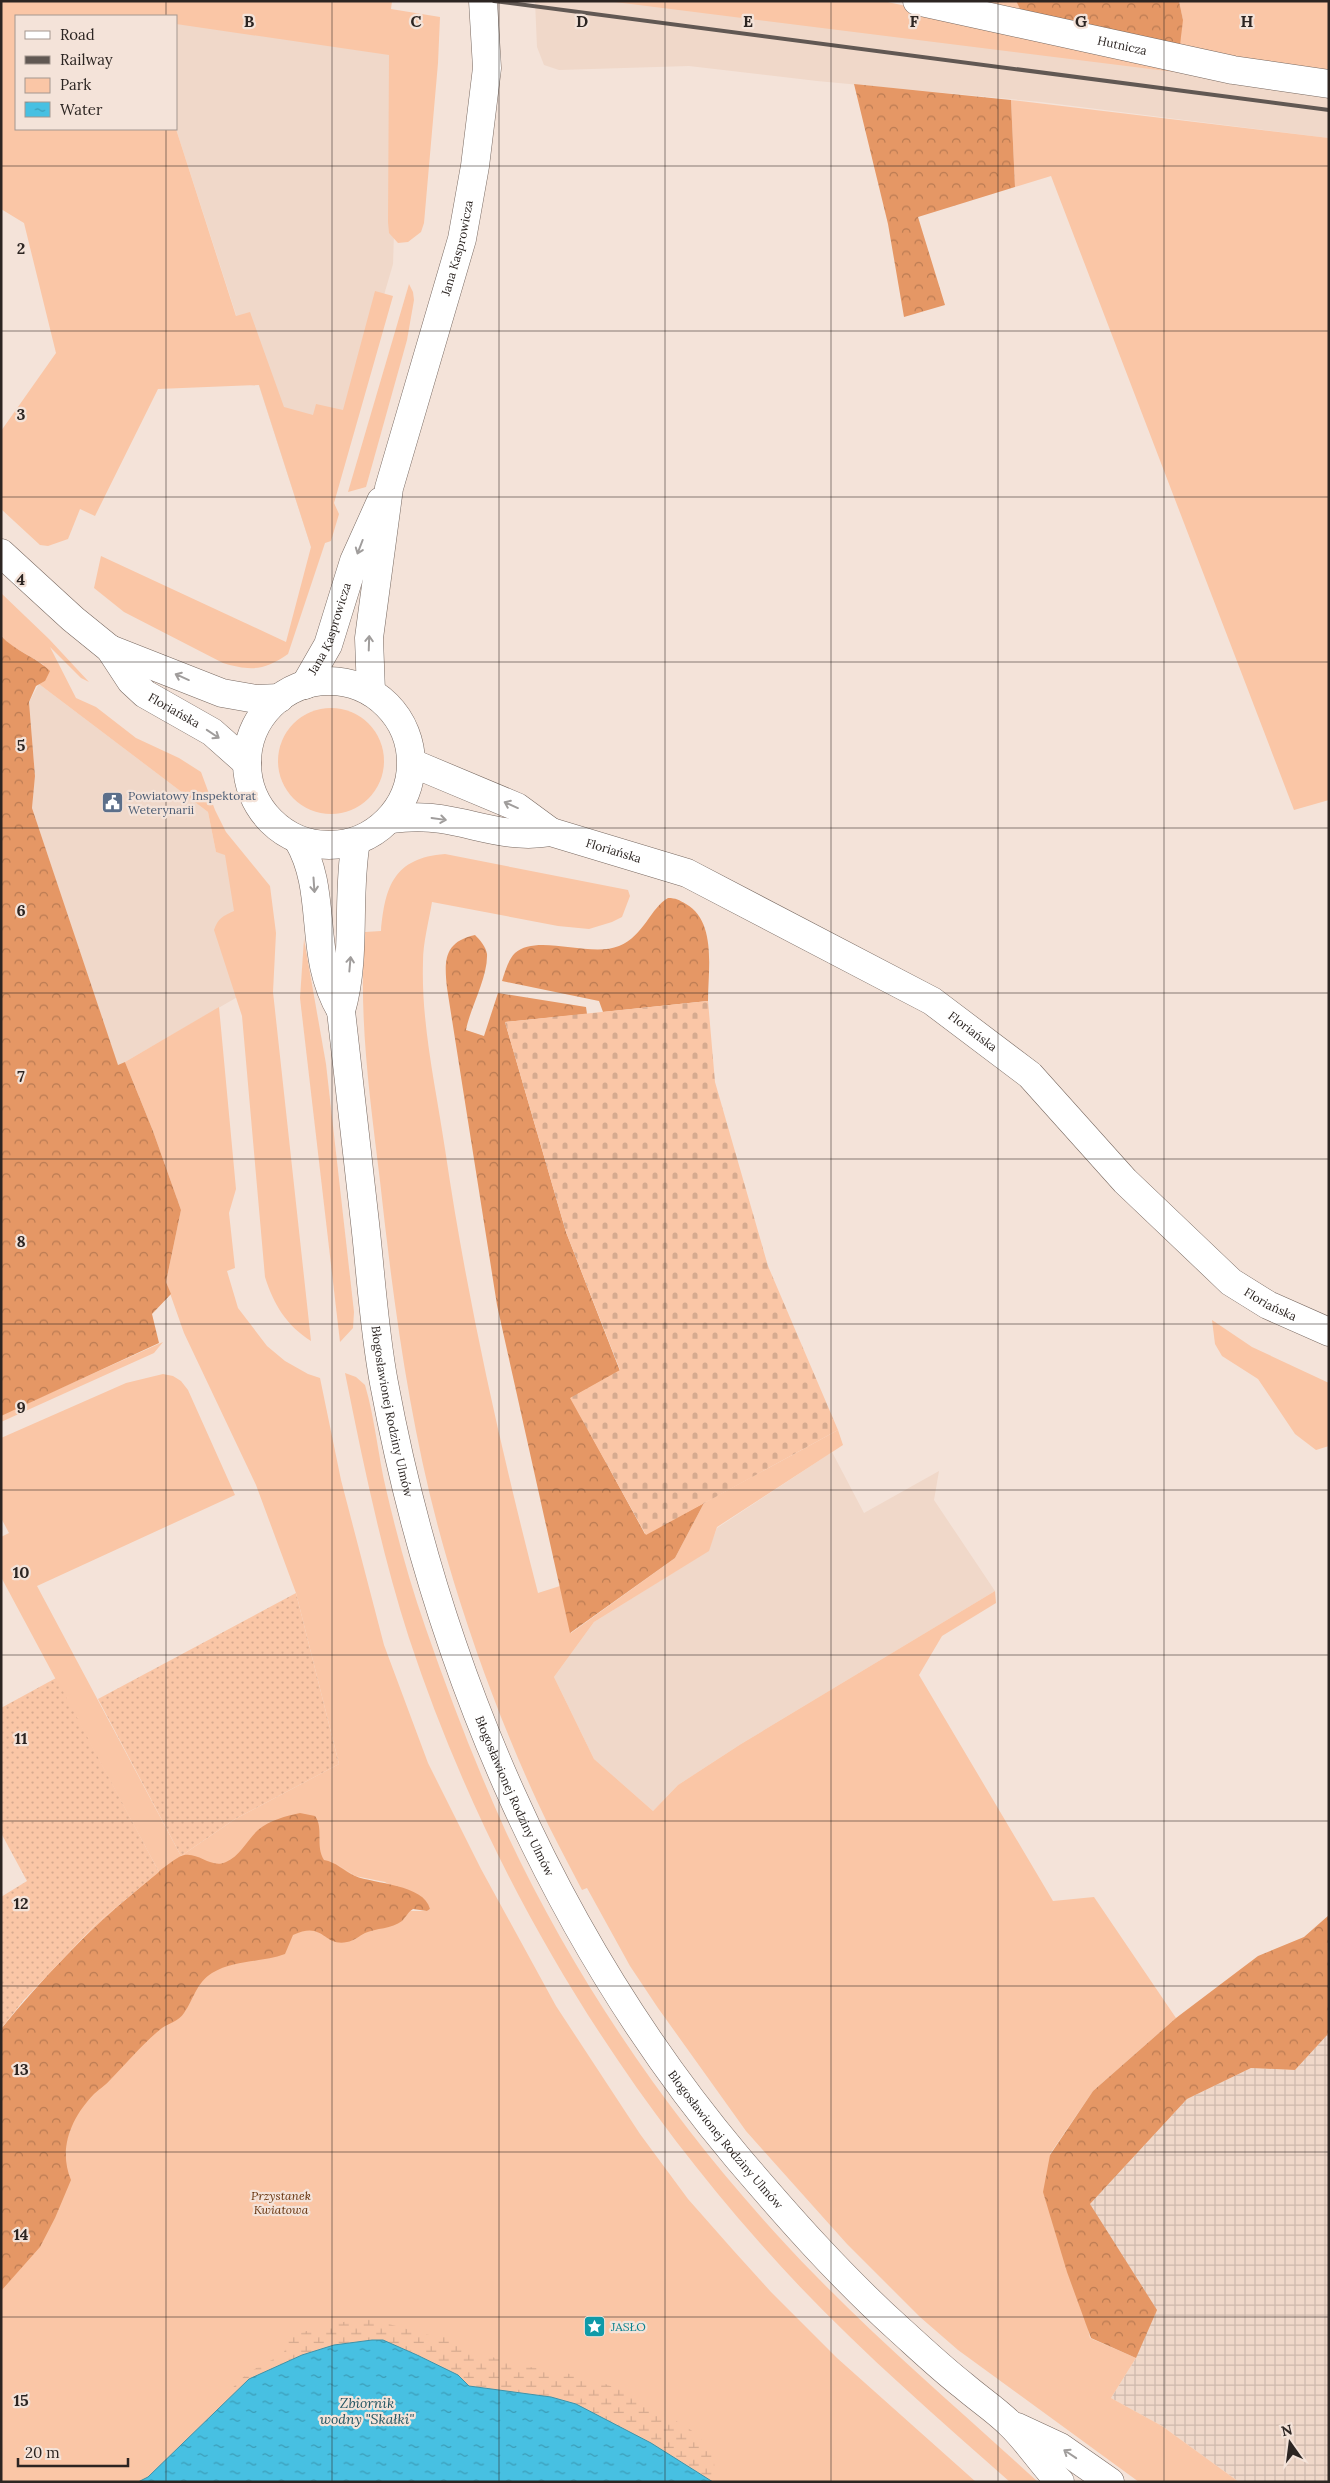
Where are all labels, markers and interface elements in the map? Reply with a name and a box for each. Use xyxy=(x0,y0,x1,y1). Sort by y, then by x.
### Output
text: B xyxy=(244,11,255,31)
text: C xyxy=(410,11,422,31)
text: D xyxy=(576,11,588,31)
text: E xyxy=(743,11,753,31)
text: F xyxy=(909,11,919,31)
text: G xyxy=(1075,11,1087,31)
text: H xyxy=(1241,11,1254,31)
legend xyxy=(15,15,178,130)
text: Road xyxy=(60,25,95,44)
street label: Hutnicza xyxy=(1096,33,1148,58)
text: Railway xyxy=(60,50,113,69)
text: Park xyxy=(60,75,91,94)
text: Water xyxy=(60,100,103,119)
street label: Jana Kasprowicza xyxy=(437,199,476,298)
text: 2 xyxy=(17,238,25,258)
text: 3 xyxy=(17,404,26,424)
one-way arrow xyxy=(355,539,364,554)
text: 4 xyxy=(17,569,26,589)
street label: Jana Kasprowicza xyxy=(304,581,354,678)
one-way arrow xyxy=(365,636,374,652)
one-way arrow xyxy=(175,671,190,681)
street label: Floriańska xyxy=(146,689,203,731)
one-way arrow xyxy=(206,729,220,739)
text: 5 xyxy=(17,735,26,755)
place label: Powiatowy Inspektorat Weterynarii xyxy=(128,788,257,817)
public building icon: Powiatowy Inspektorat Weterynarii xyxy=(100,791,124,815)
one-way arrow xyxy=(504,799,519,809)
one-way arrow xyxy=(430,814,446,824)
street label: Floriańska xyxy=(584,835,643,866)
one-way arrow xyxy=(309,877,318,893)
text: 6 xyxy=(16,900,26,920)
one-way arrow xyxy=(345,956,355,972)
street label: Floriańska xyxy=(946,1008,1000,1054)
text: 7 xyxy=(17,1066,25,1086)
text: 8 xyxy=(16,1231,26,1251)
street label: Floriańska xyxy=(1242,1284,1299,1324)
street label: Błogosławionej Rodziny Ulmów xyxy=(369,1325,417,1499)
text: 9 xyxy=(16,1397,26,1417)
text: 10 xyxy=(13,1562,29,1582)
street label: Błogosławionej Rodziny Ulmów xyxy=(472,1714,558,1879)
text: 11 xyxy=(15,1728,28,1748)
text: 12 xyxy=(13,1893,29,1913)
text: 13 xyxy=(13,2059,29,2079)
street label: Błogosławionej Rodziny Ulmów xyxy=(665,2067,787,2212)
park label: Przystanek Kwiatowa xyxy=(251,2188,311,2217)
text: 14 xyxy=(13,2224,29,2244)
place icon: JASŁO xyxy=(583,2315,607,2339)
place label: JASŁO xyxy=(610,2319,646,2334)
text: 15 xyxy=(13,2390,29,2410)
water label: Zbiornik wodny "Skałki" xyxy=(320,2394,414,2428)
north arrow xyxy=(1265,2418,1315,2468)
text: N xyxy=(1279,2420,1294,2440)
scale bar xyxy=(18,2436,128,2468)
text: 20 m xyxy=(25,2443,60,2462)
one-way arrow xyxy=(1064,2449,1078,2459)

